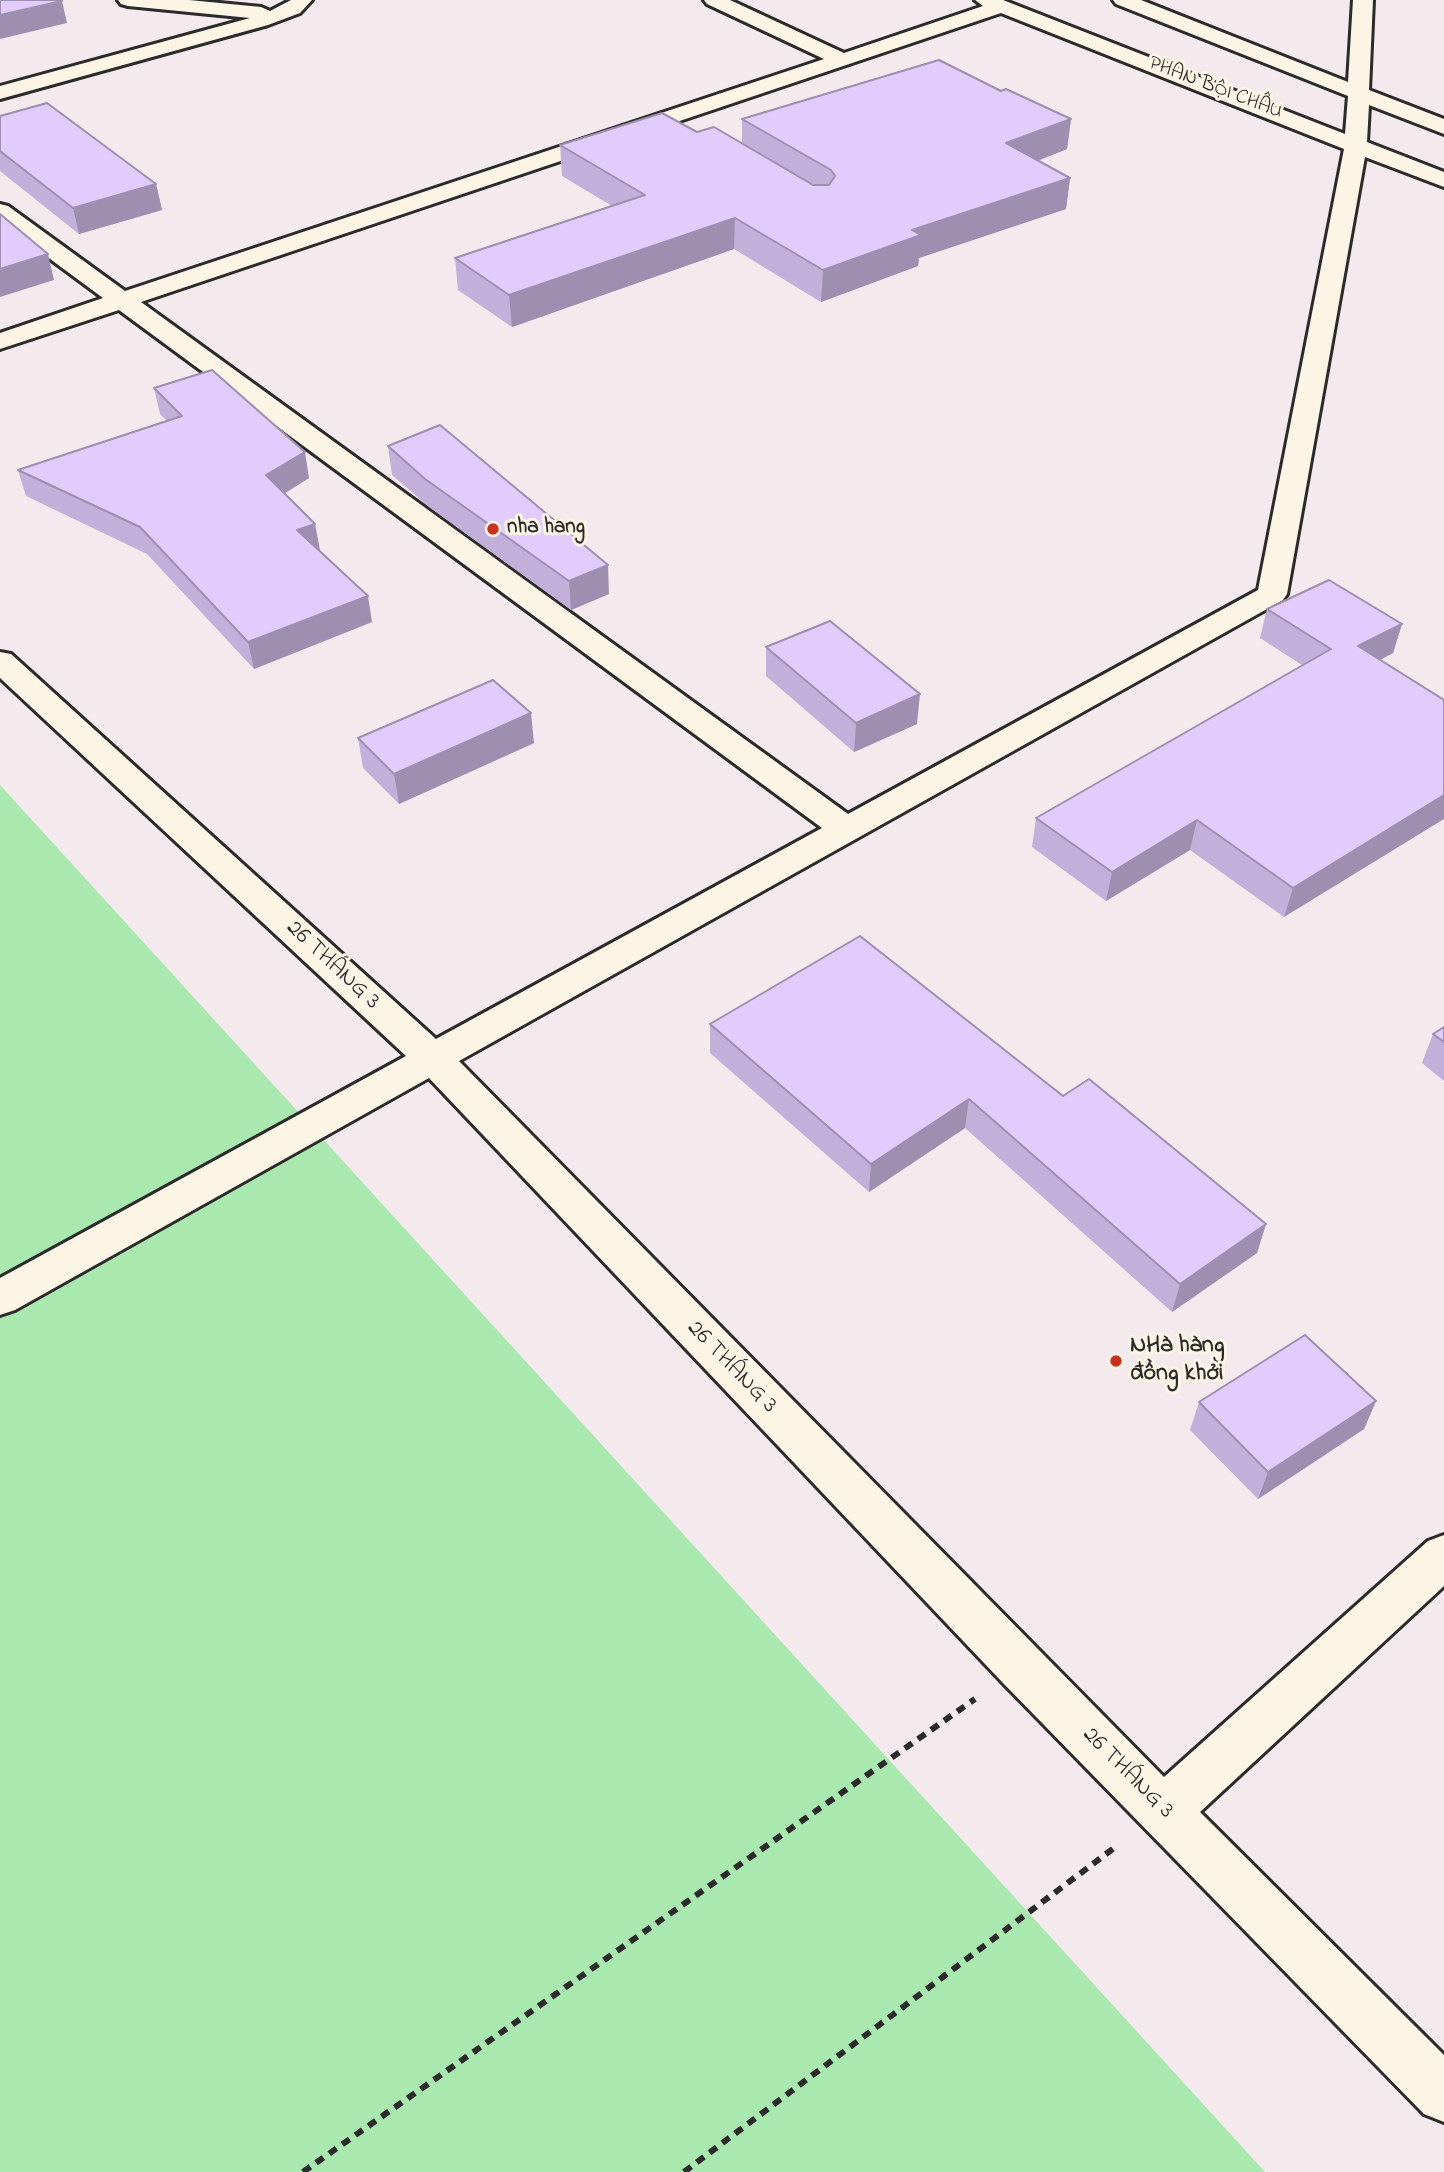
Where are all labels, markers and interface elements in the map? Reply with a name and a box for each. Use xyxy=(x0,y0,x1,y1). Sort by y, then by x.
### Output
street label: PHAN BỘI CHÂU xyxy=(1144,52,1286,126)
place label: nha hang xyxy=(507,516,585,542)
marker: nha hang xyxy=(485,521,501,537)
street label: 26 THÁNG 3 xyxy=(279,915,385,1017)
street label: 26 THÁNG 3 xyxy=(680,1316,782,1420)
place label: NHà hàng đồng khởi xyxy=(1130,1333,1224,1389)
marker: NHà hàng đồng khởi xyxy=(1108,1353,1124,1369)
street label: 26 THÁNG 3 xyxy=(1075,1722,1179,1826)

